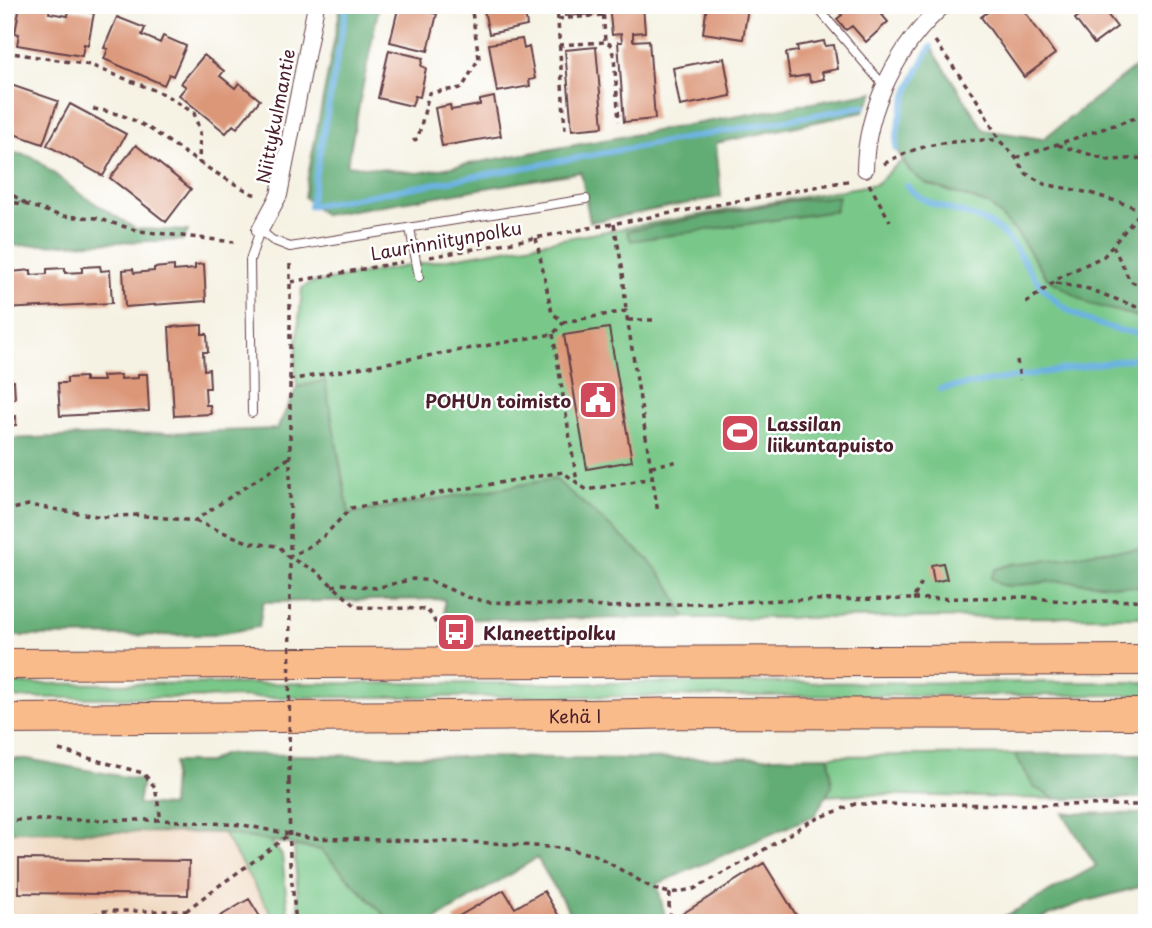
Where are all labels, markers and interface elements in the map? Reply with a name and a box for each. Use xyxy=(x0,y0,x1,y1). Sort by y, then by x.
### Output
street label: Niittykulmantie xyxy=(249,46,301,186)
street label: Laurinniitynpolku xyxy=(368,213,524,267)
public building icon: POHUn toimisto xyxy=(577,379,619,421)
place label: POHUn toimisto xyxy=(425,387,571,414)
place label: Lassilan liikuntapuisto xyxy=(767,410,894,458)
sports icon: Lassilan liikuntapuisto xyxy=(719,412,761,454)
bus stop icon: Klaneettipolku xyxy=(435,611,477,653)
place label: Klaneettipolku xyxy=(483,619,616,646)
street label: Kehä I xyxy=(549,701,602,729)

